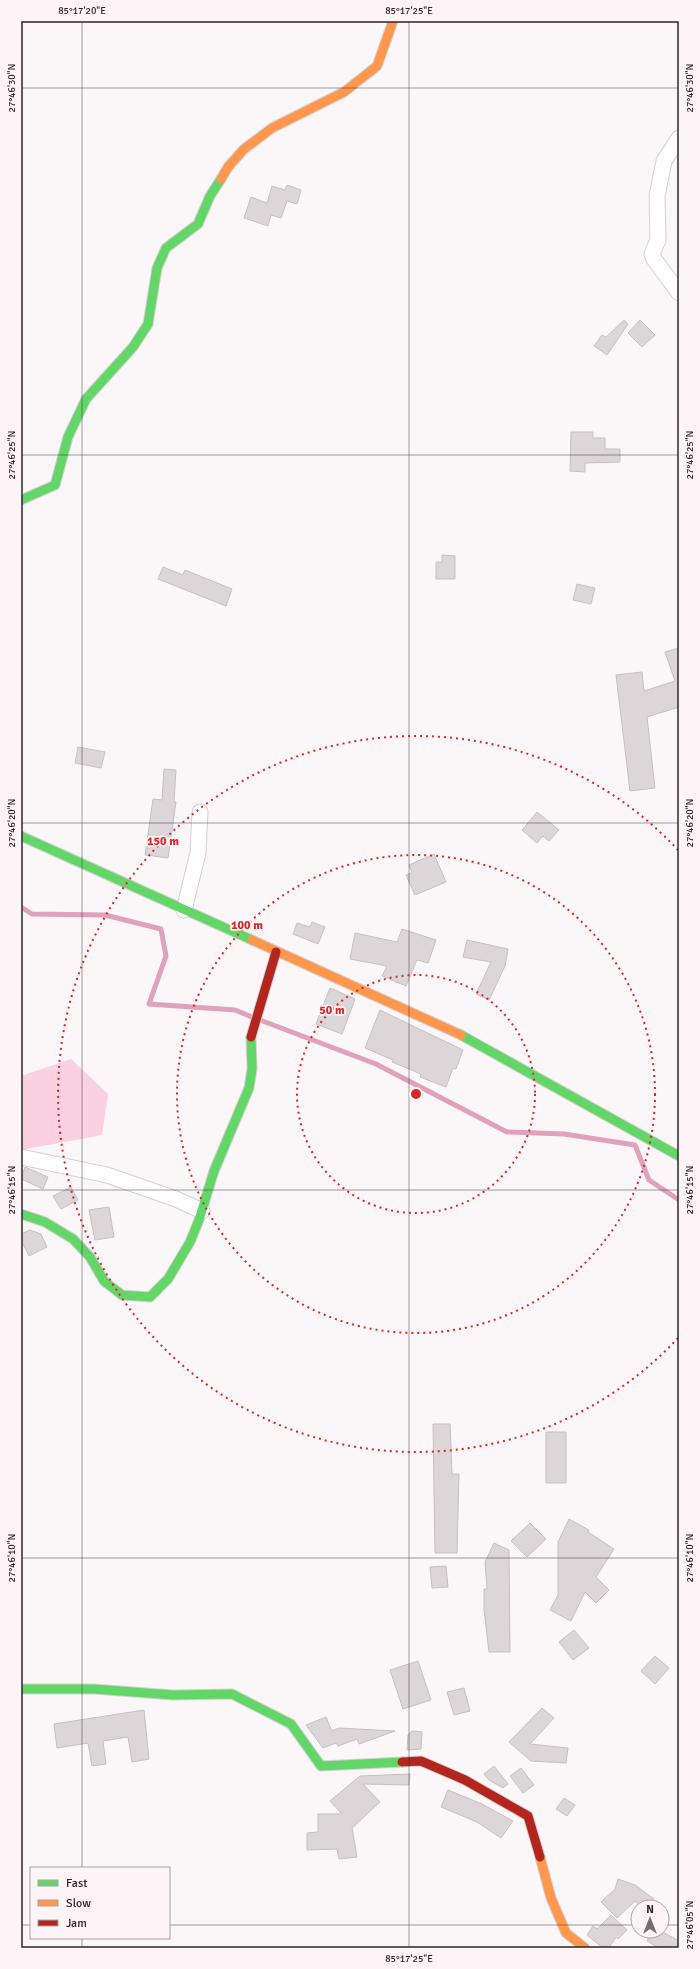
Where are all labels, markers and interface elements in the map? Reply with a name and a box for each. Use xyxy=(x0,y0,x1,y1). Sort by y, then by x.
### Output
text: 85°17'20"E xyxy=(58,5,106,17)
text: 85°17'25"E xyxy=(385,5,433,17)
text: 27°46'30"N xyxy=(6,64,18,112)
text: 27°46'30"N xyxy=(684,64,696,112)
text: 27°46'25"N xyxy=(6,431,18,479)
text: 27°46'25"N xyxy=(684,431,696,479)
text: 27°46'20"N xyxy=(6,799,18,847)
text: 27°46'20"N xyxy=(684,799,696,847)
text: 150 m xyxy=(147,834,179,849)
text: 100 m xyxy=(231,918,263,933)
text: 50 m xyxy=(319,1003,345,1018)
centre of rings xyxy=(409,1087,423,1101)
text: 27°46'15"N xyxy=(6,1166,18,1214)
text: 27°46'15"N xyxy=(684,1166,696,1214)
text: 27°46'10"N xyxy=(6,1534,18,1582)
text: 27°46'10"N xyxy=(684,1534,696,1582)
legend xyxy=(30,1867,170,1939)
text: Fast xyxy=(66,1876,87,1891)
text: Slow xyxy=(66,1896,91,1911)
north arrow xyxy=(630,1899,670,1939)
text: 27°46'05"N xyxy=(684,1901,696,1949)
text: N xyxy=(646,1903,654,1916)
text: Jam xyxy=(66,1916,87,1931)
text: 85°17'25"E xyxy=(385,1953,433,1965)

